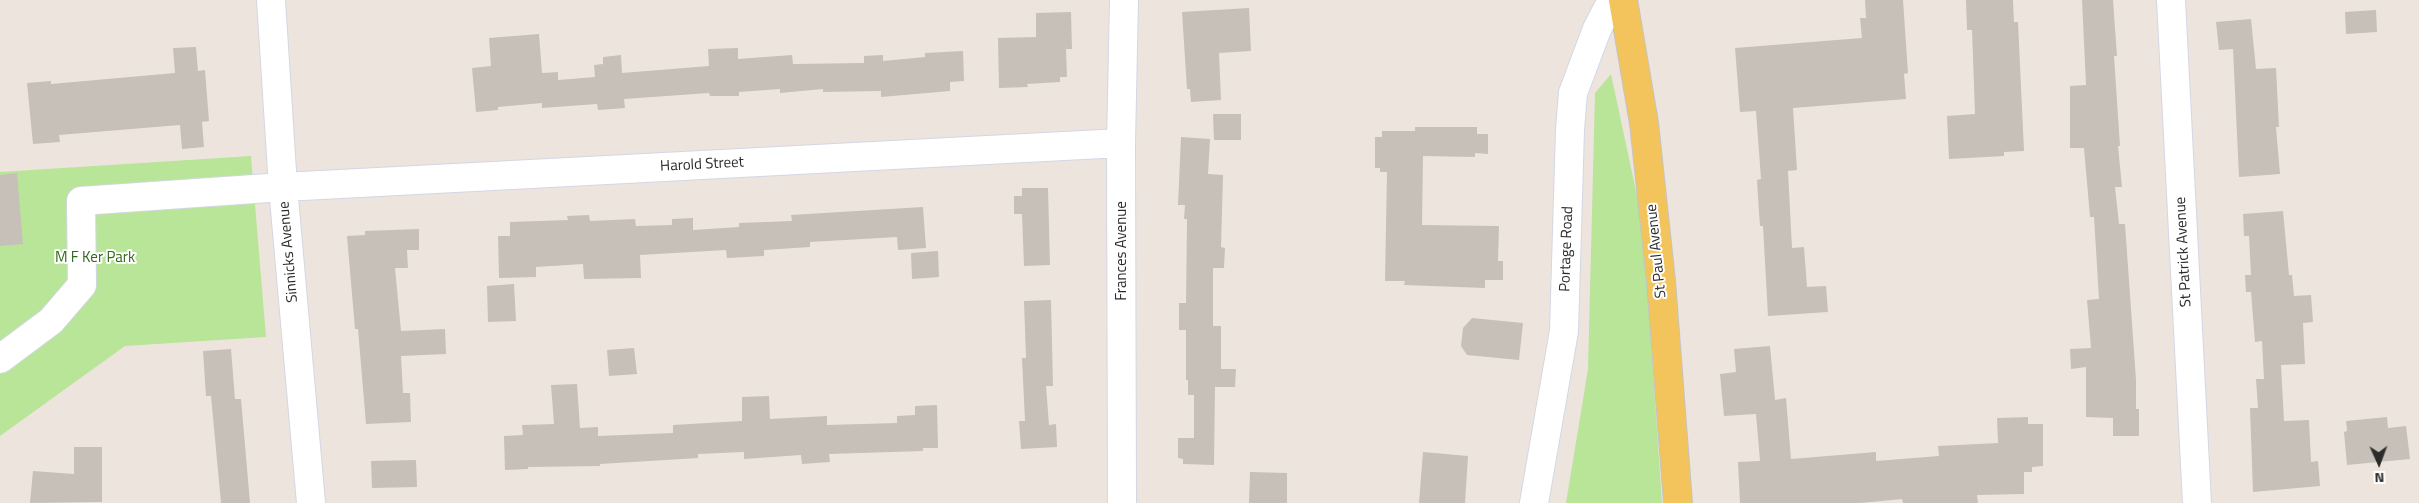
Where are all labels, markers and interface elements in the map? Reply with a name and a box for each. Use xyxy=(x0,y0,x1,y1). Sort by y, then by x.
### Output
street label: Harold Street xyxy=(660,154,744,176)
street label: St Patrick Avenue xyxy=(2172,196,2196,308)
street label: Sinnicks Avenue xyxy=(276,201,302,303)
street label: Frances Avenue xyxy=(1113,201,1131,301)
street label: St Paul Avenue xyxy=(1643,203,1671,299)
street label: Portage Road xyxy=(1557,206,1577,292)
park label: M F Ker Park xyxy=(55,249,135,267)
north arrow xyxy=(2354,438,2404,488)
text: N xyxy=(2374,468,2385,489)

